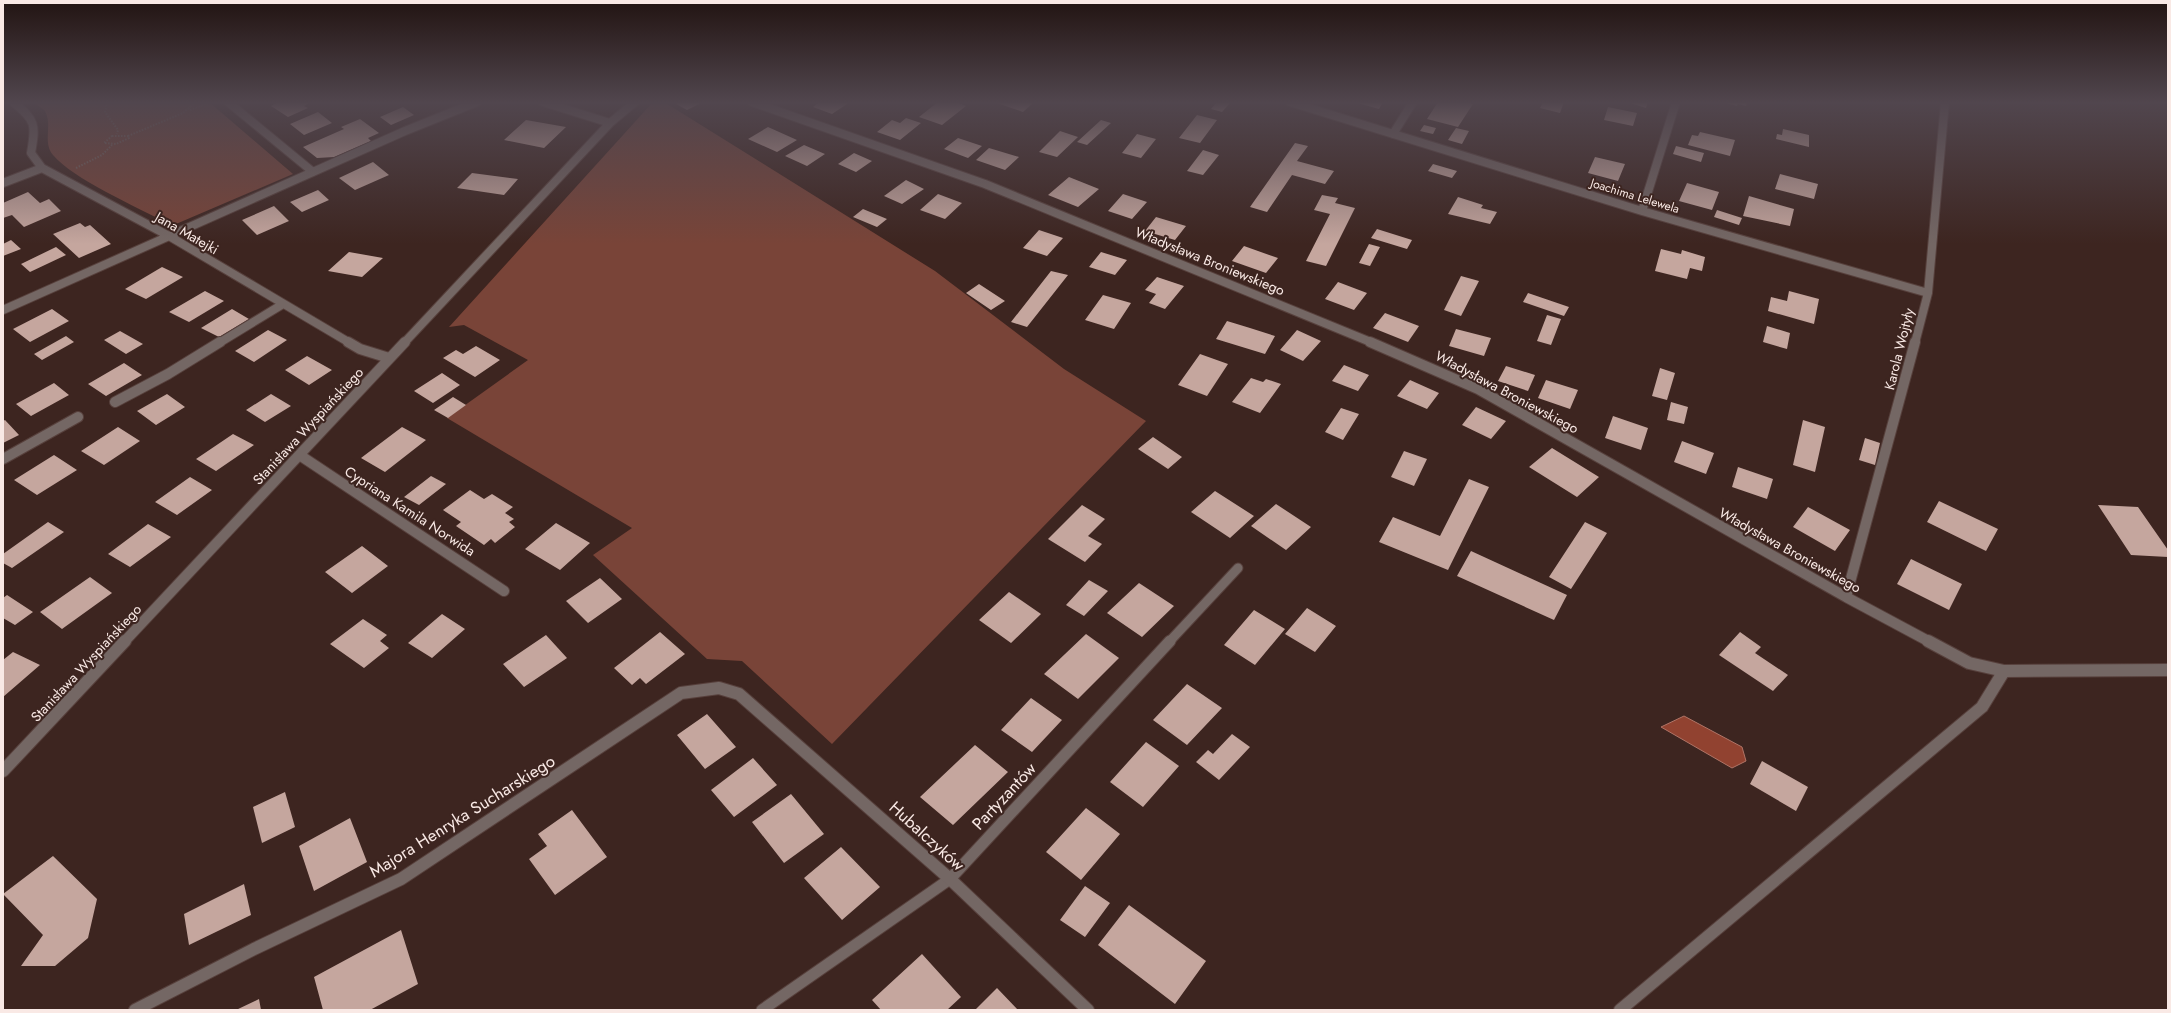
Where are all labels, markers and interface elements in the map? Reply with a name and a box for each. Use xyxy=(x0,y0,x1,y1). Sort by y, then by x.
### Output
street label: Joachima Lelewela xyxy=(1586,173,1682,218)
street label: Jana Matejki xyxy=(150,206,222,259)
street label: Władysława Broniewskiego xyxy=(1132,222,1288,300)
street label: Karola Wojtyły xyxy=(1879,305,1919,392)
street label: Władysława Broniewskiego xyxy=(1432,346,1583,438)
street label: Stanisława Wyspiańskiego xyxy=(248,362,368,489)
street label: Cypriana Kamila Norwida xyxy=(341,461,479,561)
street label: Władysława Broniewskiego xyxy=(1715,503,1865,598)
street label: Stanisława Wyspiańskiego xyxy=(26,599,146,726)
street label: Majora Henryka Sucharskiego xyxy=(365,749,559,883)
street label: Partyzantów xyxy=(966,757,1042,835)
street label: Hubalczyków xyxy=(884,796,970,877)

